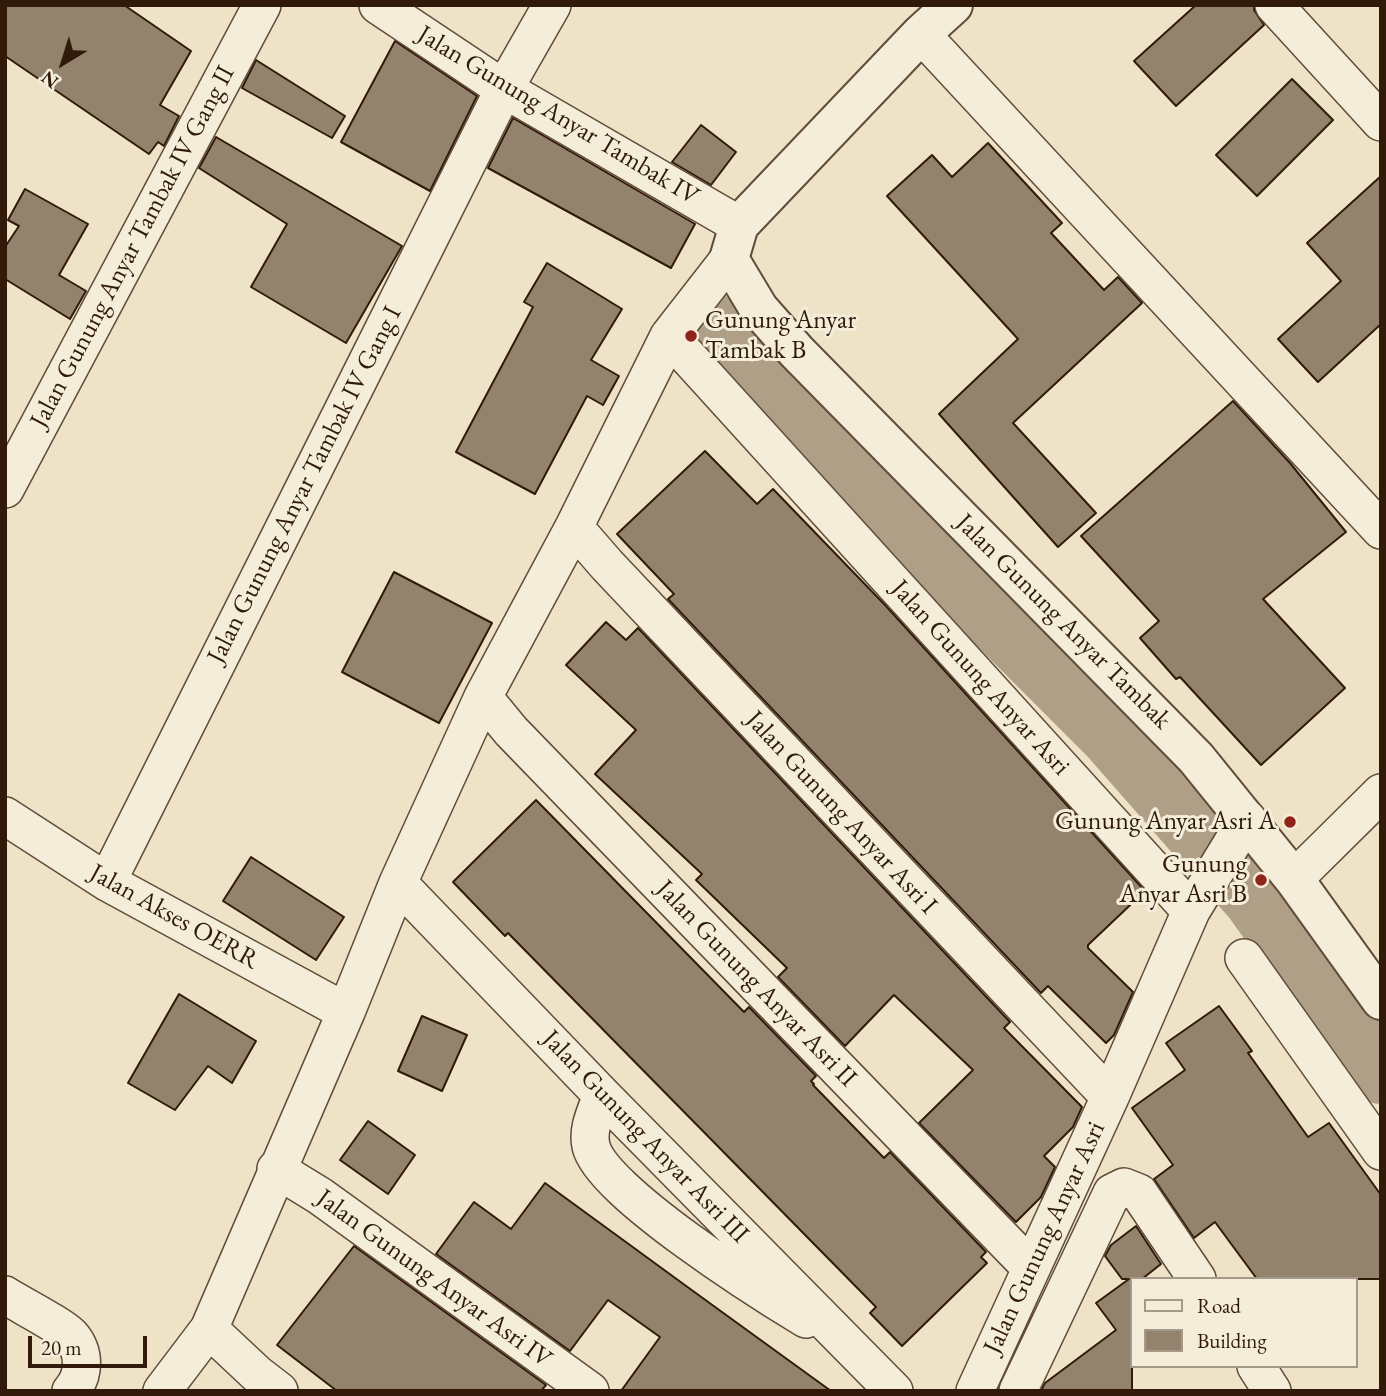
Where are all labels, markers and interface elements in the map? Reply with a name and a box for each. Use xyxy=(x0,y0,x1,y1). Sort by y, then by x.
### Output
street label: Jalan Gunung Anyar Tambak IV xyxy=(411,19,705,213)
north arrow xyxy=(28,28,98,98)
street label: Jalan Gunung Anyar Tambak IV Gang II xyxy=(24,61,242,433)
text: N xyxy=(36,65,64,95)
street label: Jalan Gunung Anyar Tambak IV Gang I xyxy=(201,301,409,669)
place label: Gunung Anyar Tambak B xyxy=(705,305,856,366)
marker: Gunung Anyar Tambak B xyxy=(683,328,699,344)
street label: Jalan Gunung Anyar Tambak xyxy=(949,508,1177,736)
street label: Jalan Gunung Anyar Asri xyxy=(884,574,1076,782)
street label: Jalan Gunung Anyar Asri I xyxy=(739,705,943,921)
place label: Gunung Anyar Asri A xyxy=(1055,806,1276,838)
marker: Gunung Anyar Asri A xyxy=(1282,814,1298,830)
place label: Gunung Anyar Asri B xyxy=(1119,849,1247,910)
street label: Jalan Akses OERR xyxy=(84,858,264,976)
marker: Gunung Anyar Asri B xyxy=(1253,872,1269,888)
street label: Jalan Gunung Anyar Asri II xyxy=(649,874,863,1094)
street label: Jalan Gunung Anyar Asri III xyxy=(535,1024,755,1250)
street label: Jalan Gunung Anyar Asri xyxy=(978,1117,1112,1359)
street label: Jalan Gunung Anyar Asri IV xyxy=(310,1183,558,1375)
legend xyxy=(1130,1277,1358,1368)
text: Road xyxy=(1197,1292,1241,1319)
scale bar xyxy=(32,1322,150,1366)
text: Building xyxy=(1197,1327,1267,1354)
text: 20 m xyxy=(41,1334,82,1361)

